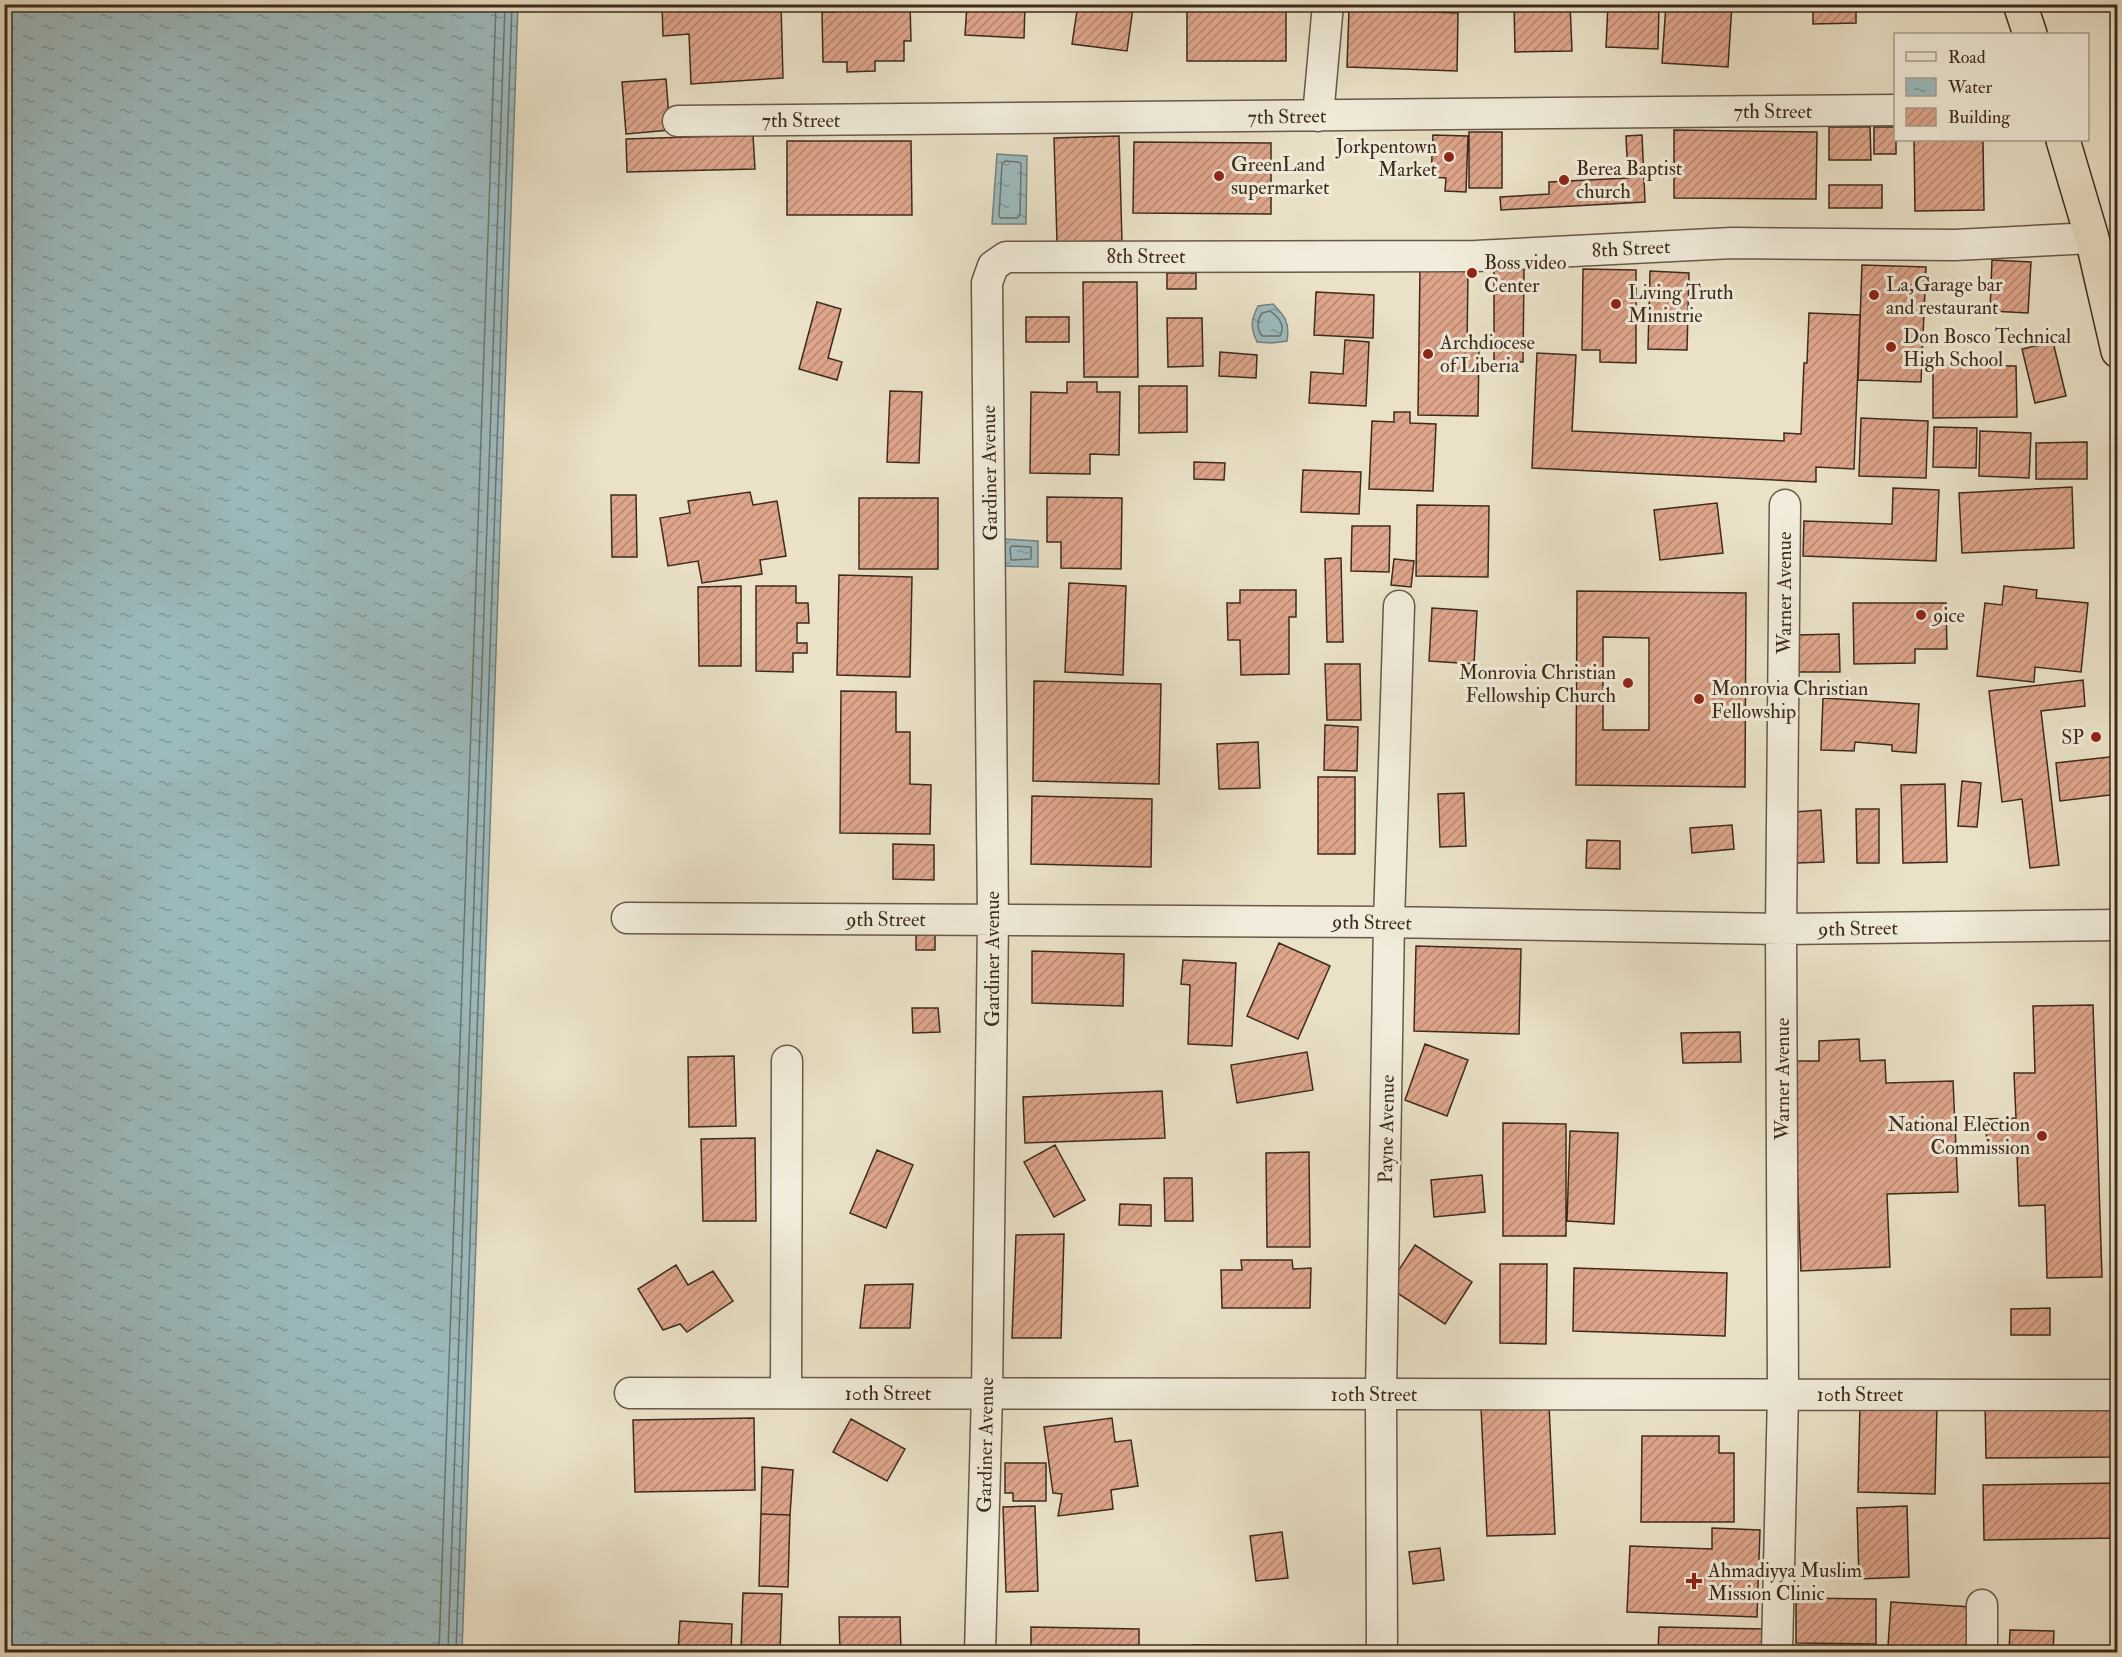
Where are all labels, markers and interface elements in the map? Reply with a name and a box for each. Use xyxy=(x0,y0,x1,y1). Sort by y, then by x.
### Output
legend xyxy=(1894,33,2089,141)
text: Road xyxy=(1948,46,1986,69)
text: Water xyxy=(1947,76,1992,99)
street label: 7th Street xyxy=(1734,99,1813,124)
street label: 7th Street xyxy=(1248,103,1327,130)
text: Building xyxy=(1948,106,2011,129)
street label: 7th Street xyxy=(762,108,841,133)
place label: Jorkpentown Market xyxy=(1335,134,1438,182)
marker: Jorkpentown Market xyxy=(1442,150,1456,164)
place label: GreenLand supermarket xyxy=(1231,152,1330,201)
place label: Berea Baptist church xyxy=(1576,156,1683,204)
marker: GreenLand supermarket xyxy=(1212,169,1226,183)
marker: Berea Baptist church xyxy=(1557,173,1571,187)
street label: 8th Street xyxy=(1591,234,1672,263)
street label: 8th Street xyxy=(1107,244,1186,269)
place label: Boss video Center xyxy=(1484,250,1566,298)
marker: Boss video Center xyxy=(1465,266,1479,280)
place label: La,Garage bar and restaurant xyxy=(1886,272,2003,320)
place label: Living Truth Ministrie xyxy=(1628,280,1734,328)
marker: La,Garage bar and restaurant xyxy=(1867,288,1881,302)
marker: Living Truth Ministrie xyxy=(1609,297,1623,311)
place label: Don Bosco Technical High School xyxy=(1903,324,2071,372)
place label: Archdiocese of Liberia xyxy=(1439,330,1535,378)
marker: Don Bosco Technical High School xyxy=(1884,340,1898,354)
marker: Archdiocese of Liberia xyxy=(1421,347,1435,361)
street label: Gardiner Avenue xyxy=(976,405,1003,541)
street label: Warner Avenue xyxy=(1772,532,1797,655)
place label: 9ice xyxy=(1931,603,1965,628)
marker: 9ice xyxy=(1914,608,1928,622)
place label: Monrovia Christian Fellowship Church xyxy=(1459,660,1617,709)
marker: Monrovia Christian Fellowship Church xyxy=(1621,676,1635,690)
place label: Monrovia Christian Fellowship xyxy=(1711,676,1868,725)
marker: Monrovia Christian Fellowship xyxy=(1692,692,1706,706)
place label: SP xyxy=(2061,725,2084,750)
marker: SP xyxy=(2089,730,2103,744)
street label: Gardiner Avenue xyxy=(980,891,1005,1027)
street label: 9th Street xyxy=(844,907,926,932)
street label: 9th Street xyxy=(1330,909,1413,936)
street label: 9th Street xyxy=(1816,915,1899,942)
street label: Warner Avenue xyxy=(1770,1018,1795,1141)
street label: Payne Avenue xyxy=(1373,1074,1400,1184)
place label: National Election Commission xyxy=(1888,1112,2030,1160)
marker: National Election Commission xyxy=(2035,1129,2049,1143)
street label: Gardiner Avenue xyxy=(972,1377,999,1513)
street label: 10th Street xyxy=(845,1381,932,1406)
street label: 10th Street xyxy=(1331,1382,1418,1407)
street label: 10th Street xyxy=(1817,1382,1904,1407)
place label: Ahmadiyya Muslim Mission Clinic xyxy=(1707,1558,1863,1606)
marker: Ahmadiyya Muslim Mission Clinic xyxy=(1685,1572,1703,1590)

